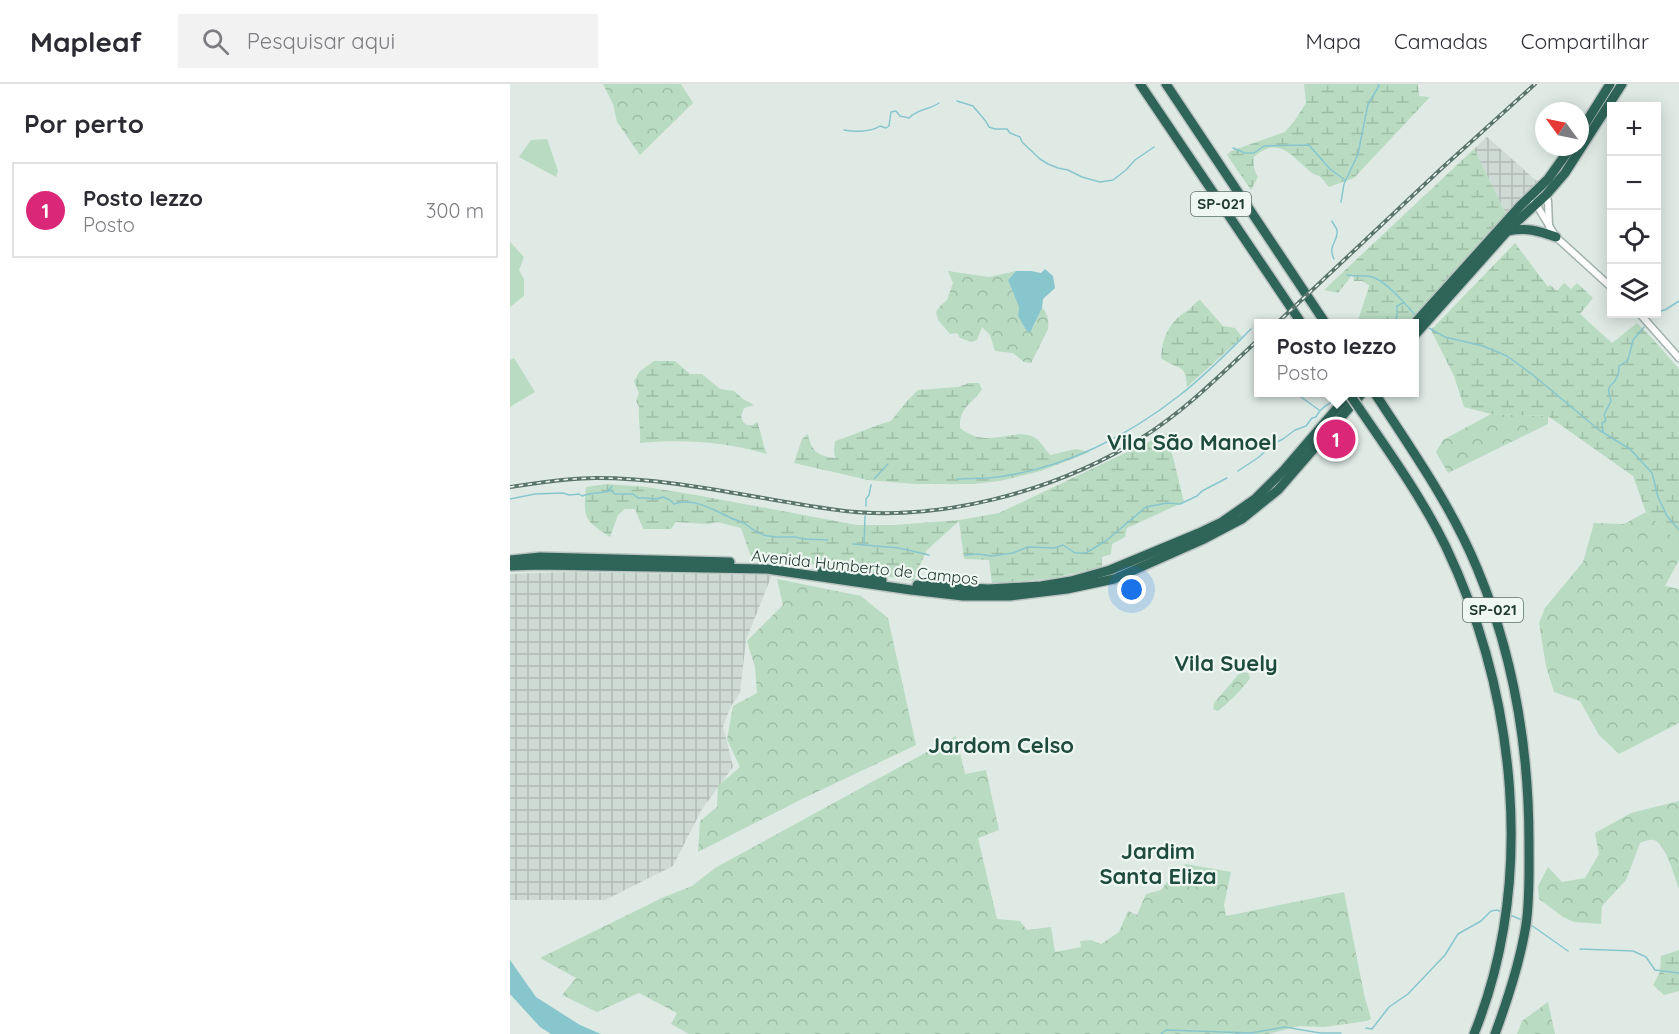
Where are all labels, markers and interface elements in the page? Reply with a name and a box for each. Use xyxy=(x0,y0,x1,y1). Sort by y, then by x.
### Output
search box xyxy=(178,14,598,68)
text: Mapleaf xyxy=(30,24,142,59)
icon: search xyxy=(199,25,232,58)
text: Pesquisar aqui xyxy=(247,27,395,55)
text: Mapa xyxy=(1306,28,1361,54)
text: Camadas xyxy=(1394,28,1488,54)
text: Compartilhar xyxy=(1521,28,1649,54)
north arrow xyxy=(1535,102,1589,156)
map controls xyxy=(1607,102,1661,318)
button: + xyxy=(1607,102,1661,156)
text: Por perto xyxy=(24,107,144,140)
button: − xyxy=(1607,156,1661,210)
text: Posto Iezzo xyxy=(83,184,203,212)
road number: SP-021 xyxy=(1191,192,1251,216)
text: 1 xyxy=(42,198,49,223)
text: 300 m xyxy=(426,198,484,223)
button: locate xyxy=(1607,210,1661,264)
text: Posto xyxy=(83,212,135,237)
button: layers xyxy=(1607,264,1661,318)
popup xyxy=(1254,319,1419,397)
text: Posto Iezzo xyxy=(1277,332,1397,360)
text: Posto xyxy=(1277,360,1328,385)
pin: 1 xyxy=(1316,416,1356,462)
district label: Vila São Manoel xyxy=(1107,428,1277,456)
street label: Avenida Humberto de Campos xyxy=(751,545,979,589)
your location xyxy=(1117,575,1146,604)
road number: SP-021 xyxy=(1463,598,1523,622)
district label: Vila Suely xyxy=(1174,649,1278,677)
district label: Jardom Celso xyxy=(928,731,1074,759)
district label: Jardim Santa Eliza xyxy=(1099,837,1217,890)

